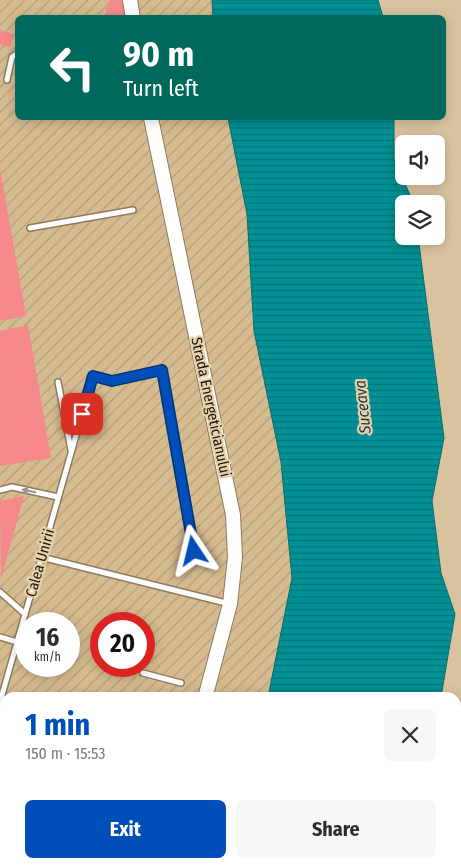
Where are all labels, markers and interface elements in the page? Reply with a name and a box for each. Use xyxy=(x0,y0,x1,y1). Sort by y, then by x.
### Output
text: 90 m xyxy=(123,33,194,75)
icon: left xyxy=(40,35,105,100)
text: Turn left xyxy=(123,75,199,102)
map controls xyxy=(395,135,445,245)
button: sound xyxy=(395,135,445,185)
button: layers xyxy=(395,195,445,245)
street label: Strada Energeticianului xyxy=(187,335,235,479)
water label: Suceava xyxy=(350,379,375,436)
pin xyxy=(61,393,103,435)
icon: arrive xyxy=(68,400,96,428)
one-way arrow xyxy=(22,487,37,495)
position arrow xyxy=(167,524,219,576)
street label: Calea Unirii xyxy=(22,527,58,599)
speed limit sign: 20 xyxy=(90,612,155,677)
text: 16 xyxy=(36,623,59,653)
text: km/h xyxy=(34,650,61,664)
text: 1 min xyxy=(25,707,90,743)
button: close xyxy=(384,709,436,761)
text: 150 m · 15:53 xyxy=(25,744,105,763)
button: Exit xyxy=(25,800,226,858)
button: Share xyxy=(236,800,436,858)

